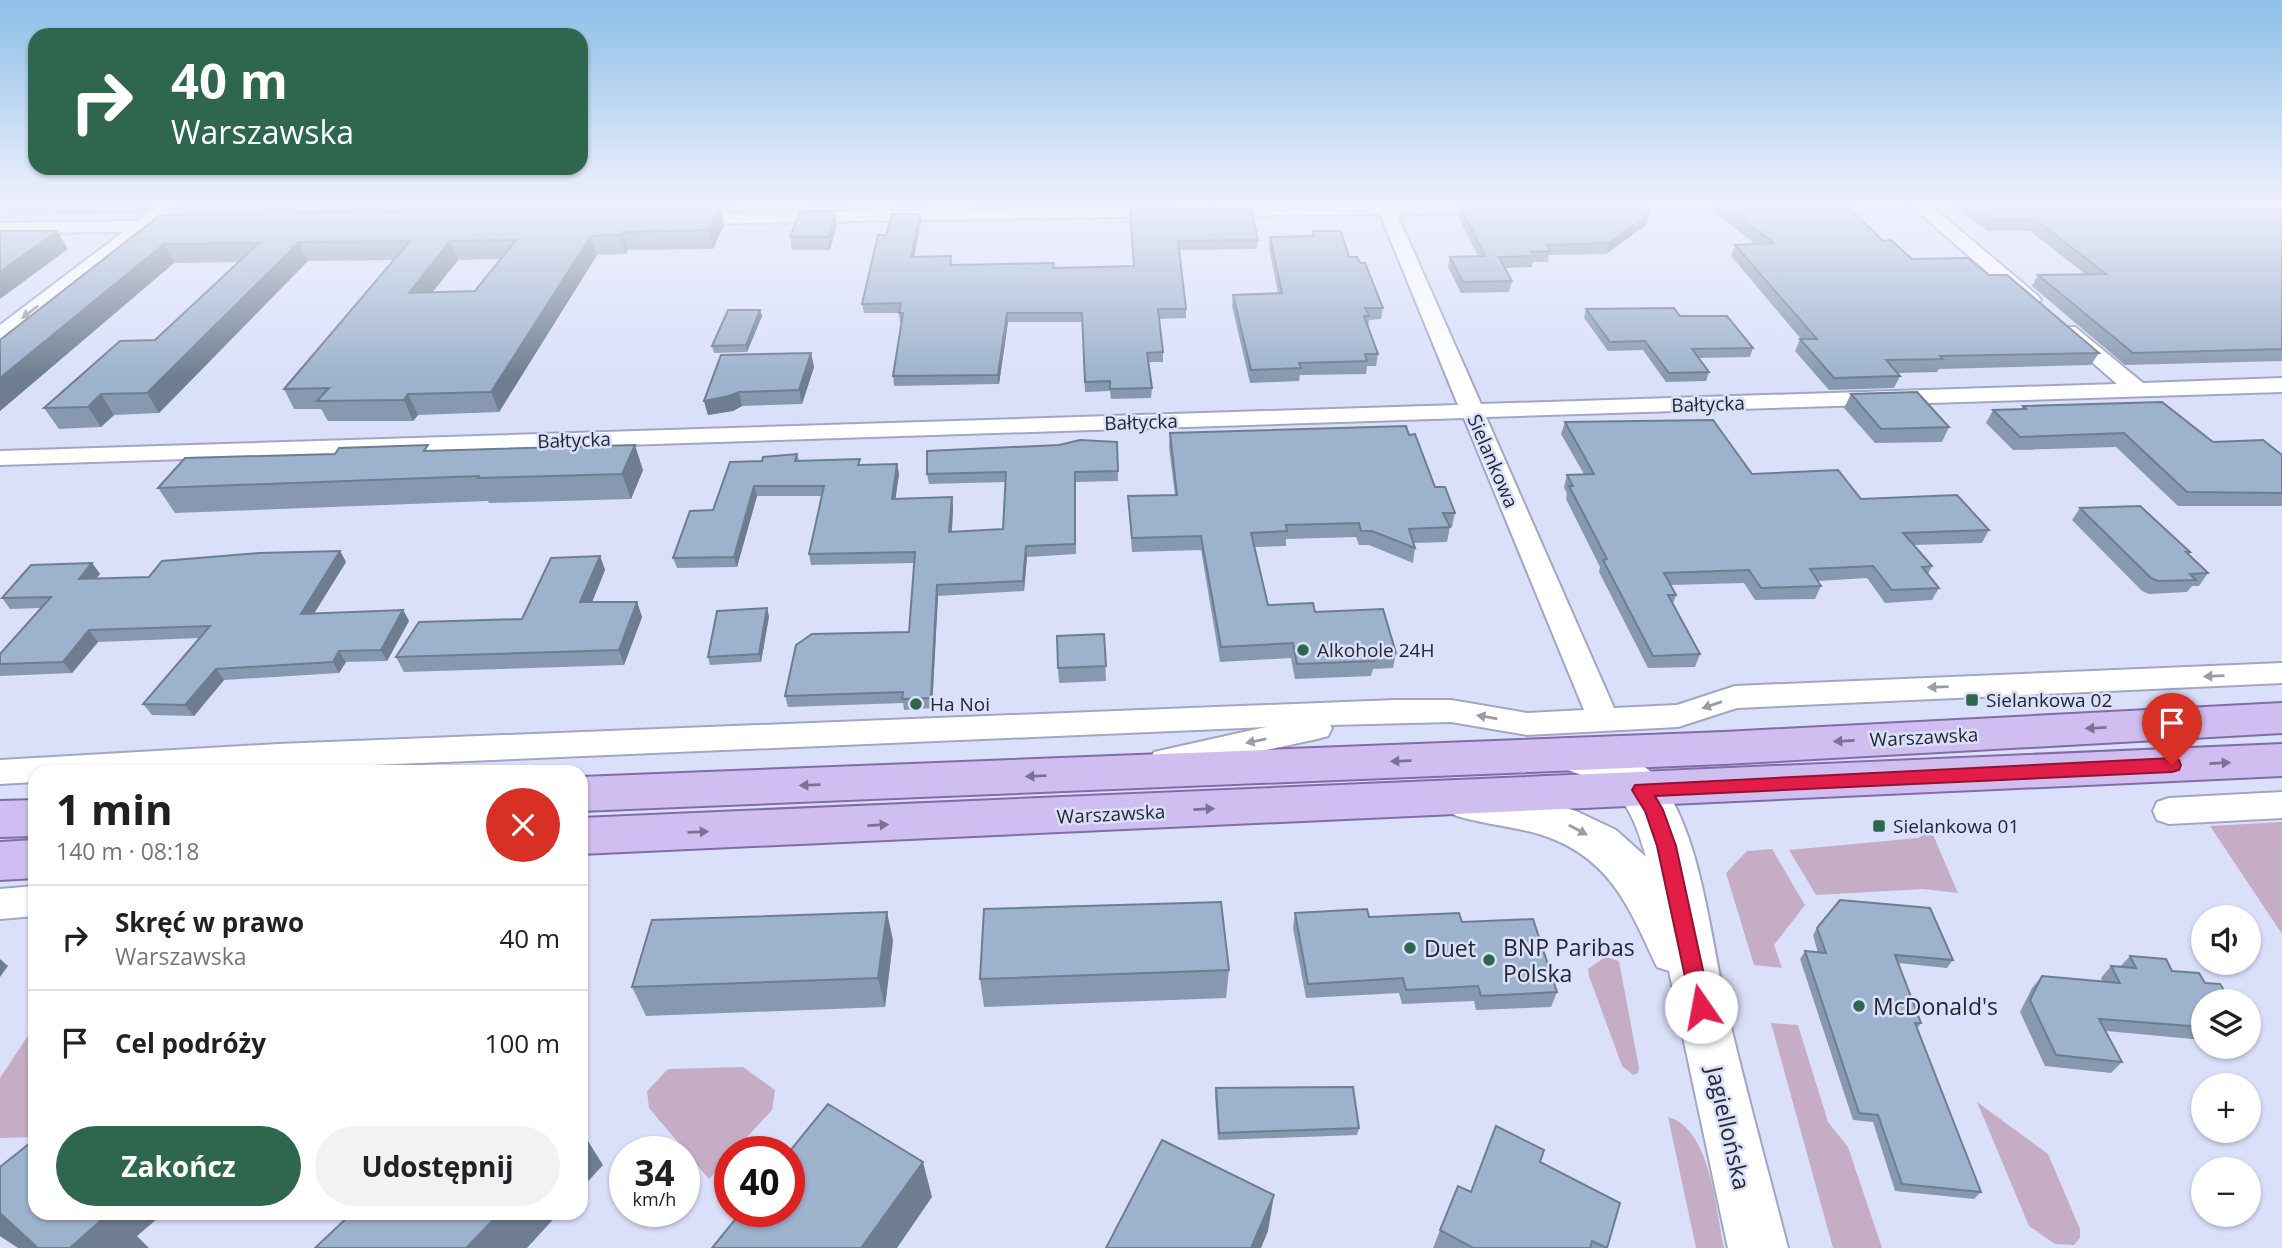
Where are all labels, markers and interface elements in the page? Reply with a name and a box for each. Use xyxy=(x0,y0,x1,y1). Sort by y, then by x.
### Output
text: 40 m xyxy=(171,47,288,113)
icon: right xyxy=(56,56,147,147)
text: Warszawska xyxy=(171,110,354,153)
one-way arrow xyxy=(21,304,39,319)
street label: Bałtycka xyxy=(1671,390,1745,418)
street label: Bałtycka xyxy=(1104,408,1178,436)
street label: Sielankowa xyxy=(1462,410,1524,512)
street label: Bałtycka xyxy=(537,426,611,454)
place label: Alkohole 24H xyxy=(1317,637,1434,663)
marker: Alkohole 24H xyxy=(1295,642,1311,658)
one-way arrow xyxy=(2203,670,2225,681)
one-way arrow xyxy=(1926,681,1948,692)
place label: Sielankowa 02 xyxy=(1986,687,2112,713)
place label: Ha Noi xyxy=(930,691,990,717)
marker: Sielankowa 02 xyxy=(1964,692,1980,708)
pin xyxy=(2142,693,2202,765)
marker: Ha Noi xyxy=(908,696,924,712)
one-way arrow xyxy=(1701,700,1722,711)
icon: arrive xyxy=(2153,704,2191,742)
one-way arrow xyxy=(1476,711,1498,722)
street label: Warszawska xyxy=(1869,721,1979,753)
one-way arrow xyxy=(2085,722,2107,733)
one-way arrow xyxy=(1245,735,1267,746)
one-way arrow xyxy=(1833,736,1855,747)
one-way arrow xyxy=(1389,755,1411,766)
one-way arrow xyxy=(2209,757,2231,768)
one-way arrow xyxy=(1025,771,1047,782)
text: 1 min xyxy=(56,780,173,837)
one-way arrow xyxy=(799,780,821,791)
button: close xyxy=(486,788,560,862)
street label: Warszawska xyxy=(1056,798,1166,830)
one-way arrow xyxy=(1193,804,1215,815)
place label: Sielankowa 01 xyxy=(1893,813,2019,839)
marker: Sielankowa 01 xyxy=(1871,818,1887,834)
one-way arrow xyxy=(868,819,890,830)
one-way arrow xyxy=(1568,823,1588,835)
one-way arrow xyxy=(687,826,709,837)
text: 140 m · 08:18 xyxy=(56,835,199,867)
text: Skręć w prawo xyxy=(115,904,304,940)
map controls xyxy=(2191,905,2261,1227)
button: sound xyxy=(2191,905,2261,975)
icon: right xyxy=(56,919,94,957)
text: 40 m xyxy=(499,920,560,956)
place label: BNP Paribas Polska xyxy=(1503,931,1635,989)
place label: Duet xyxy=(1424,932,1476,964)
text: Warszawska xyxy=(115,940,247,972)
marker: Duet xyxy=(1402,940,1418,956)
marker: BNP Paribas Polska xyxy=(1481,952,1497,968)
position arrow xyxy=(1664,970,1738,1044)
button: layers xyxy=(2191,989,2261,1059)
place label: McDonald's xyxy=(1873,990,1998,1022)
marker: McDonald's xyxy=(1851,998,1867,1014)
icon: arrive xyxy=(56,1024,94,1062)
text: Cel podróży xyxy=(115,1025,266,1061)
text: 100 m xyxy=(485,1025,560,1061)
street label: Jagiellońska xyxy=(1699,1061,1759,1193)
button: + xyxy=(2191,1073,2261,1143)
button: Zakończ xyxy=(56,1126,301,1206)
button: Udostępnij xyxy=(315,1126,560,1206)
speed limit sign: 40 xyxy=(714,1136,805,1227)
text: 34 xyxy=(634,1149,675,1196)
button: − xyxy=(2191,1157,2261,1227)
text: km/h xyxy=(633,1187,676,1211)

